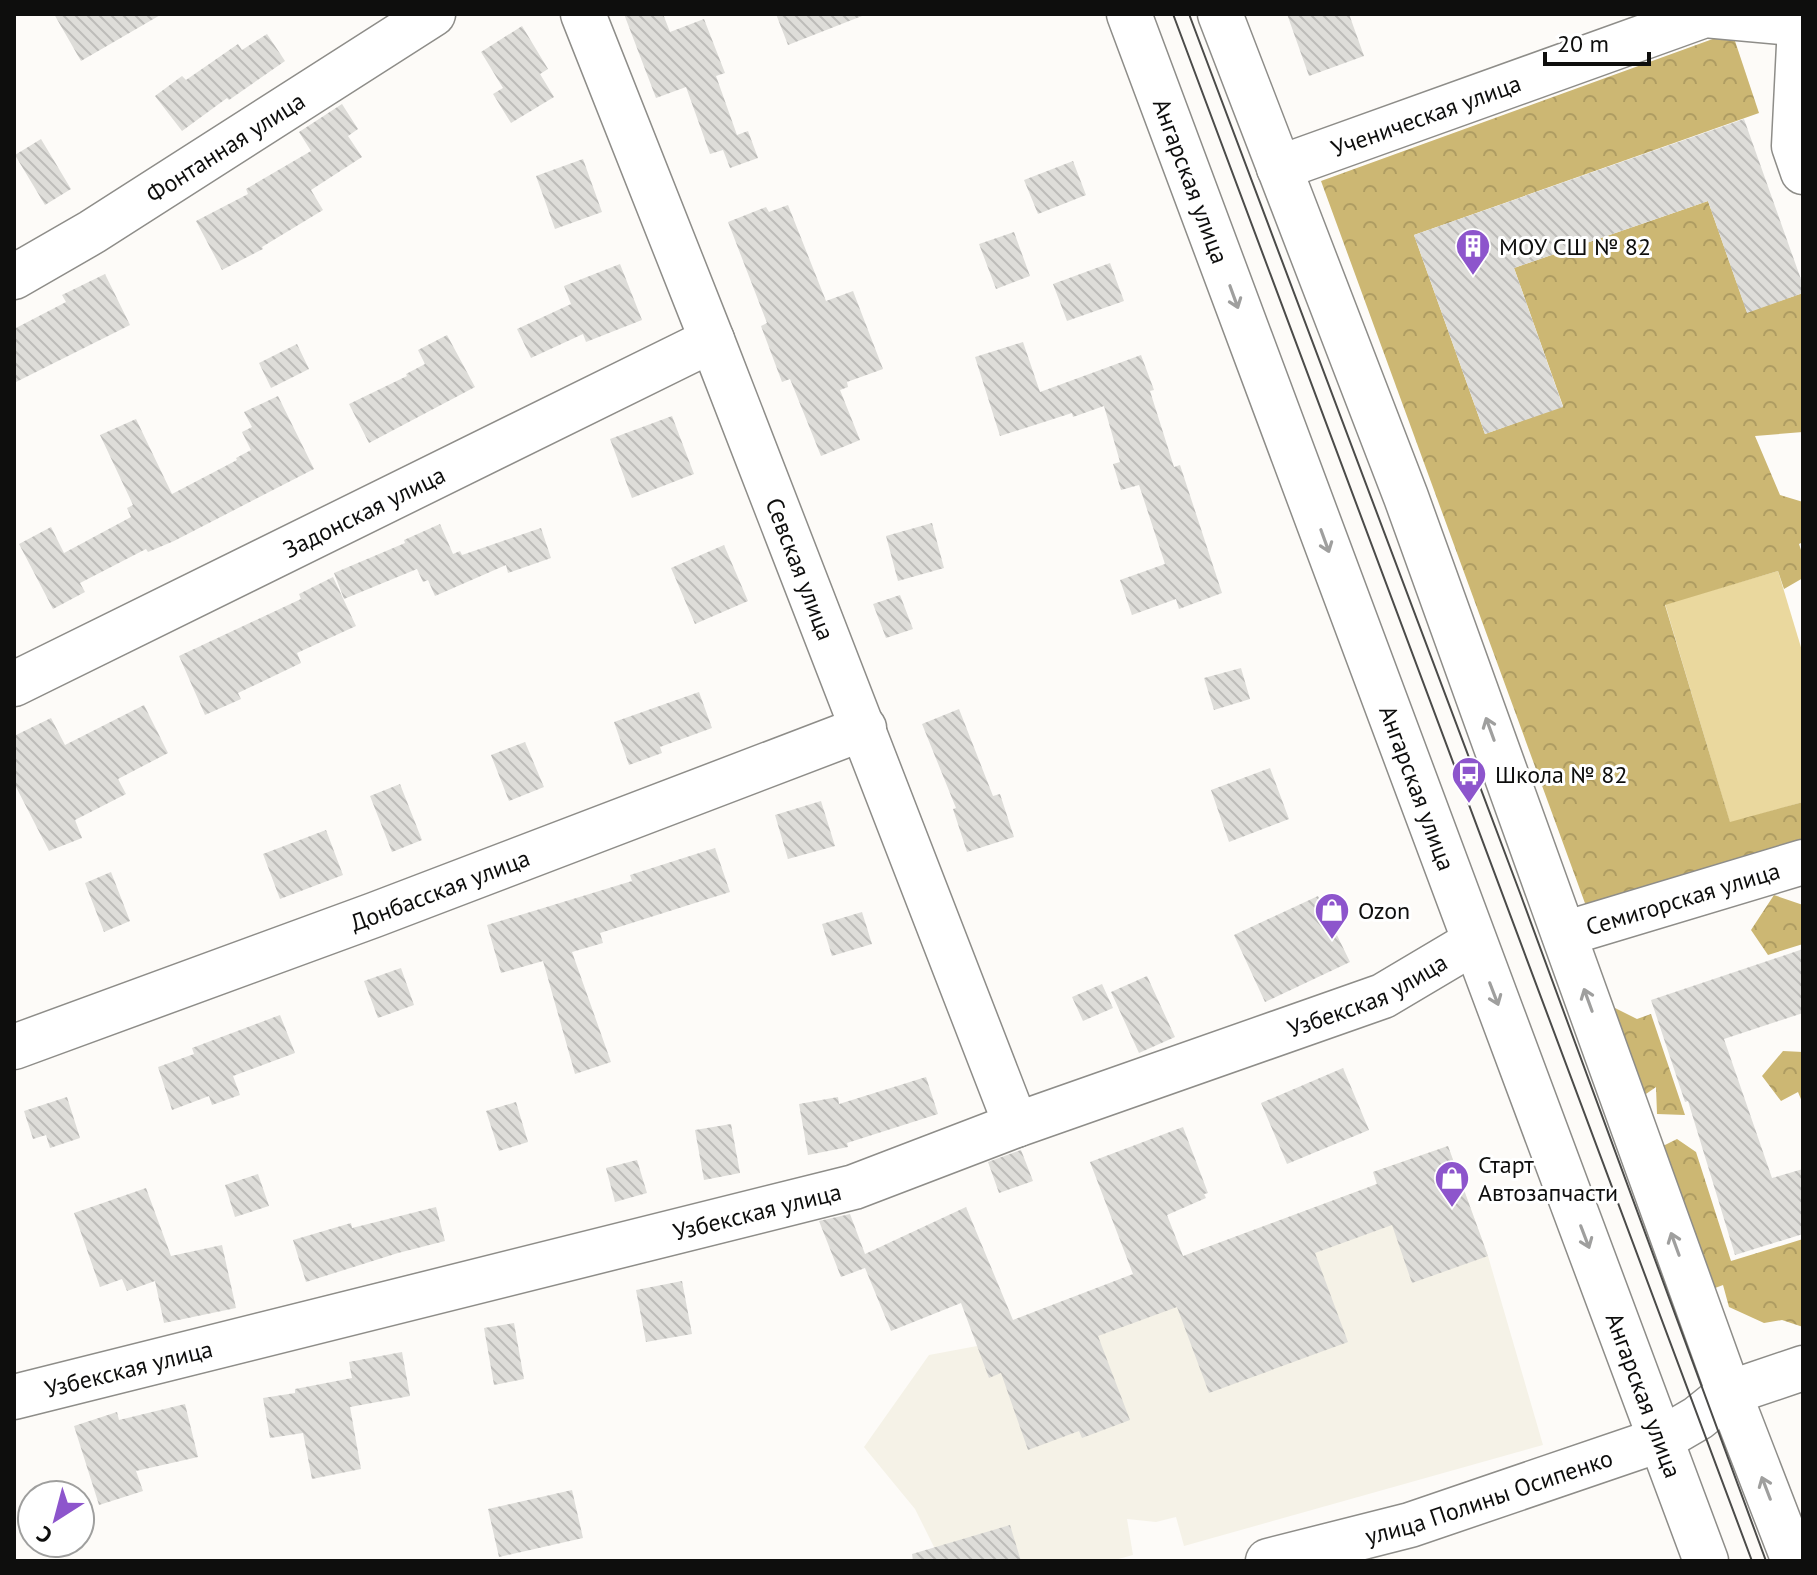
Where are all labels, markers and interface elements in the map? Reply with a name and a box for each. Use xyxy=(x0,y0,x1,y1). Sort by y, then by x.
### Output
scale bar xyxy=(1545,16,1649,66)
text: 20 m xyxy=(1557,28,1609,59)
street label: Ученическая улица xyxy=(1327,67,1525,164)
street label: Фонтанная улица xyxy=(140,85,310,209)
street label: Ангарская улица xyxy=(1146,94,1236,268)
building icon: МОУ СШ № 82 xyxy=(1454,227,1492,277)
place label: МОУ СШ № 82 xyxy=(1499,231,1651,262)
one-way arrow xyxy=(1228,284,1242,309)
street label: Задонская улица xyxy=(278,459,450,565)
street label: Севская улица xyxy=(759,493,842,644)
one-way arrow xyxy=(1318,528,1333,553)
street label: Ангарская улица xyxy=(1373,701,1463,875)
one-way arrow xyxy=(1482,717,1496,742)
bus stop icon: Школа № 82 xyxy=(1450,755,1488,805)
place label: Школа № 82 xyxy=(1495,759,1627,790)
street label: Донбасская улица xyxy=(346,842,534,938)
street label: Семигорская улица xyxy=(1582,854,1784,942)
shop icon: Ozon xyxy=(1313,891,1351,941)
place label: Ozon xyxy=(1358,895,1410,926)
street label: Узбекская улица xyxy=(1283,946,1453,1044)
one-way arrow xyxy=(1488,981,1502,1006)
one-way arrow xyxy=(1579,988,1594,1013)
place label: Старт Автозапчасти xyxy=(1478,1149,1618,1208)
shop icon: Старт Автозапчасти xyxy=(1433,1159,1471,1209)
street label: Узбекская улица xyxy=(670,1175,844,1247)
one-way arrow xyxy=(1579,1225,1594,1250)
one-way arrow xyxy=(1667,1232,1682,1257)
street label: Ангарская улица xyxy=(1599,1308,1689,1482)
street label: Узбекская улица xyxy=(41,1332,216,1404)
street label: улица Полины Осипенко xyxy=(1362,1442,1617,1551)
one-way arrow xyxy=(1758,1476,1772,1501)
north arrow xyxy=(16,1479,96,1559)
text: С xyxy=(31,1520,57,1550)

